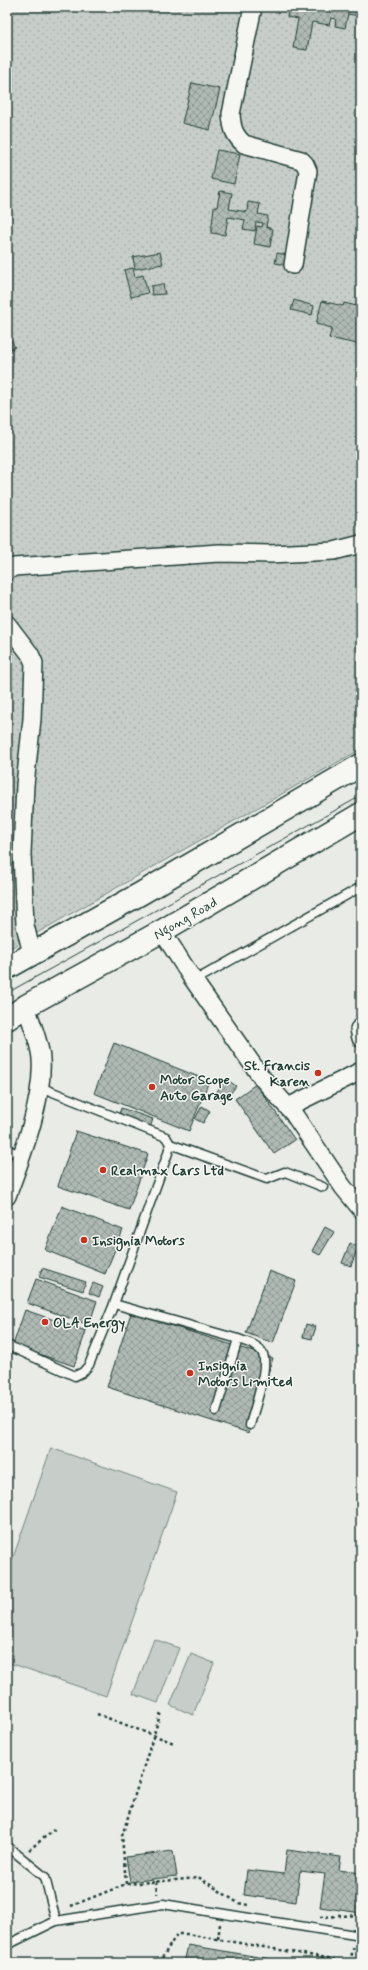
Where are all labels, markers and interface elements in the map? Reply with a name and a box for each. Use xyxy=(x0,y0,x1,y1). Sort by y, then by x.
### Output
street label: Ngong Road xyxy=(150,893,222,946)
place label: St. Francis Karen xyxy=(244,1057,311,1091)
marker: St. Francis Karen xyxy=(313,1068,323,1078)
place label: Motor Scope Auto Garage xyxy=(160,1071,233,1106)
marker: Motor Scope Auto Garage xyxy=(147,1082,157,1092)
place label: Realmax Cars Ltd xyxy=(111,1162,224,1180)
marker: Realmax Cars Ltd xyxy=(98,1165,108,1175)
place label: Insignia Motors xyxy=(92,1232,185,1252)
marker: Insignia Motors xyxy=(79,1235,89,1245)
place label: OLA Energy xyxy=(53,1314,125,1334)
marker: OLA Energy xyxy=(40,1317,50,1327)
place label: Insignia Motors Limited xyxy=(198,1357,292,1391)
marker: Insignia Motors Limited xyxy=(185,1368,195,1378)

